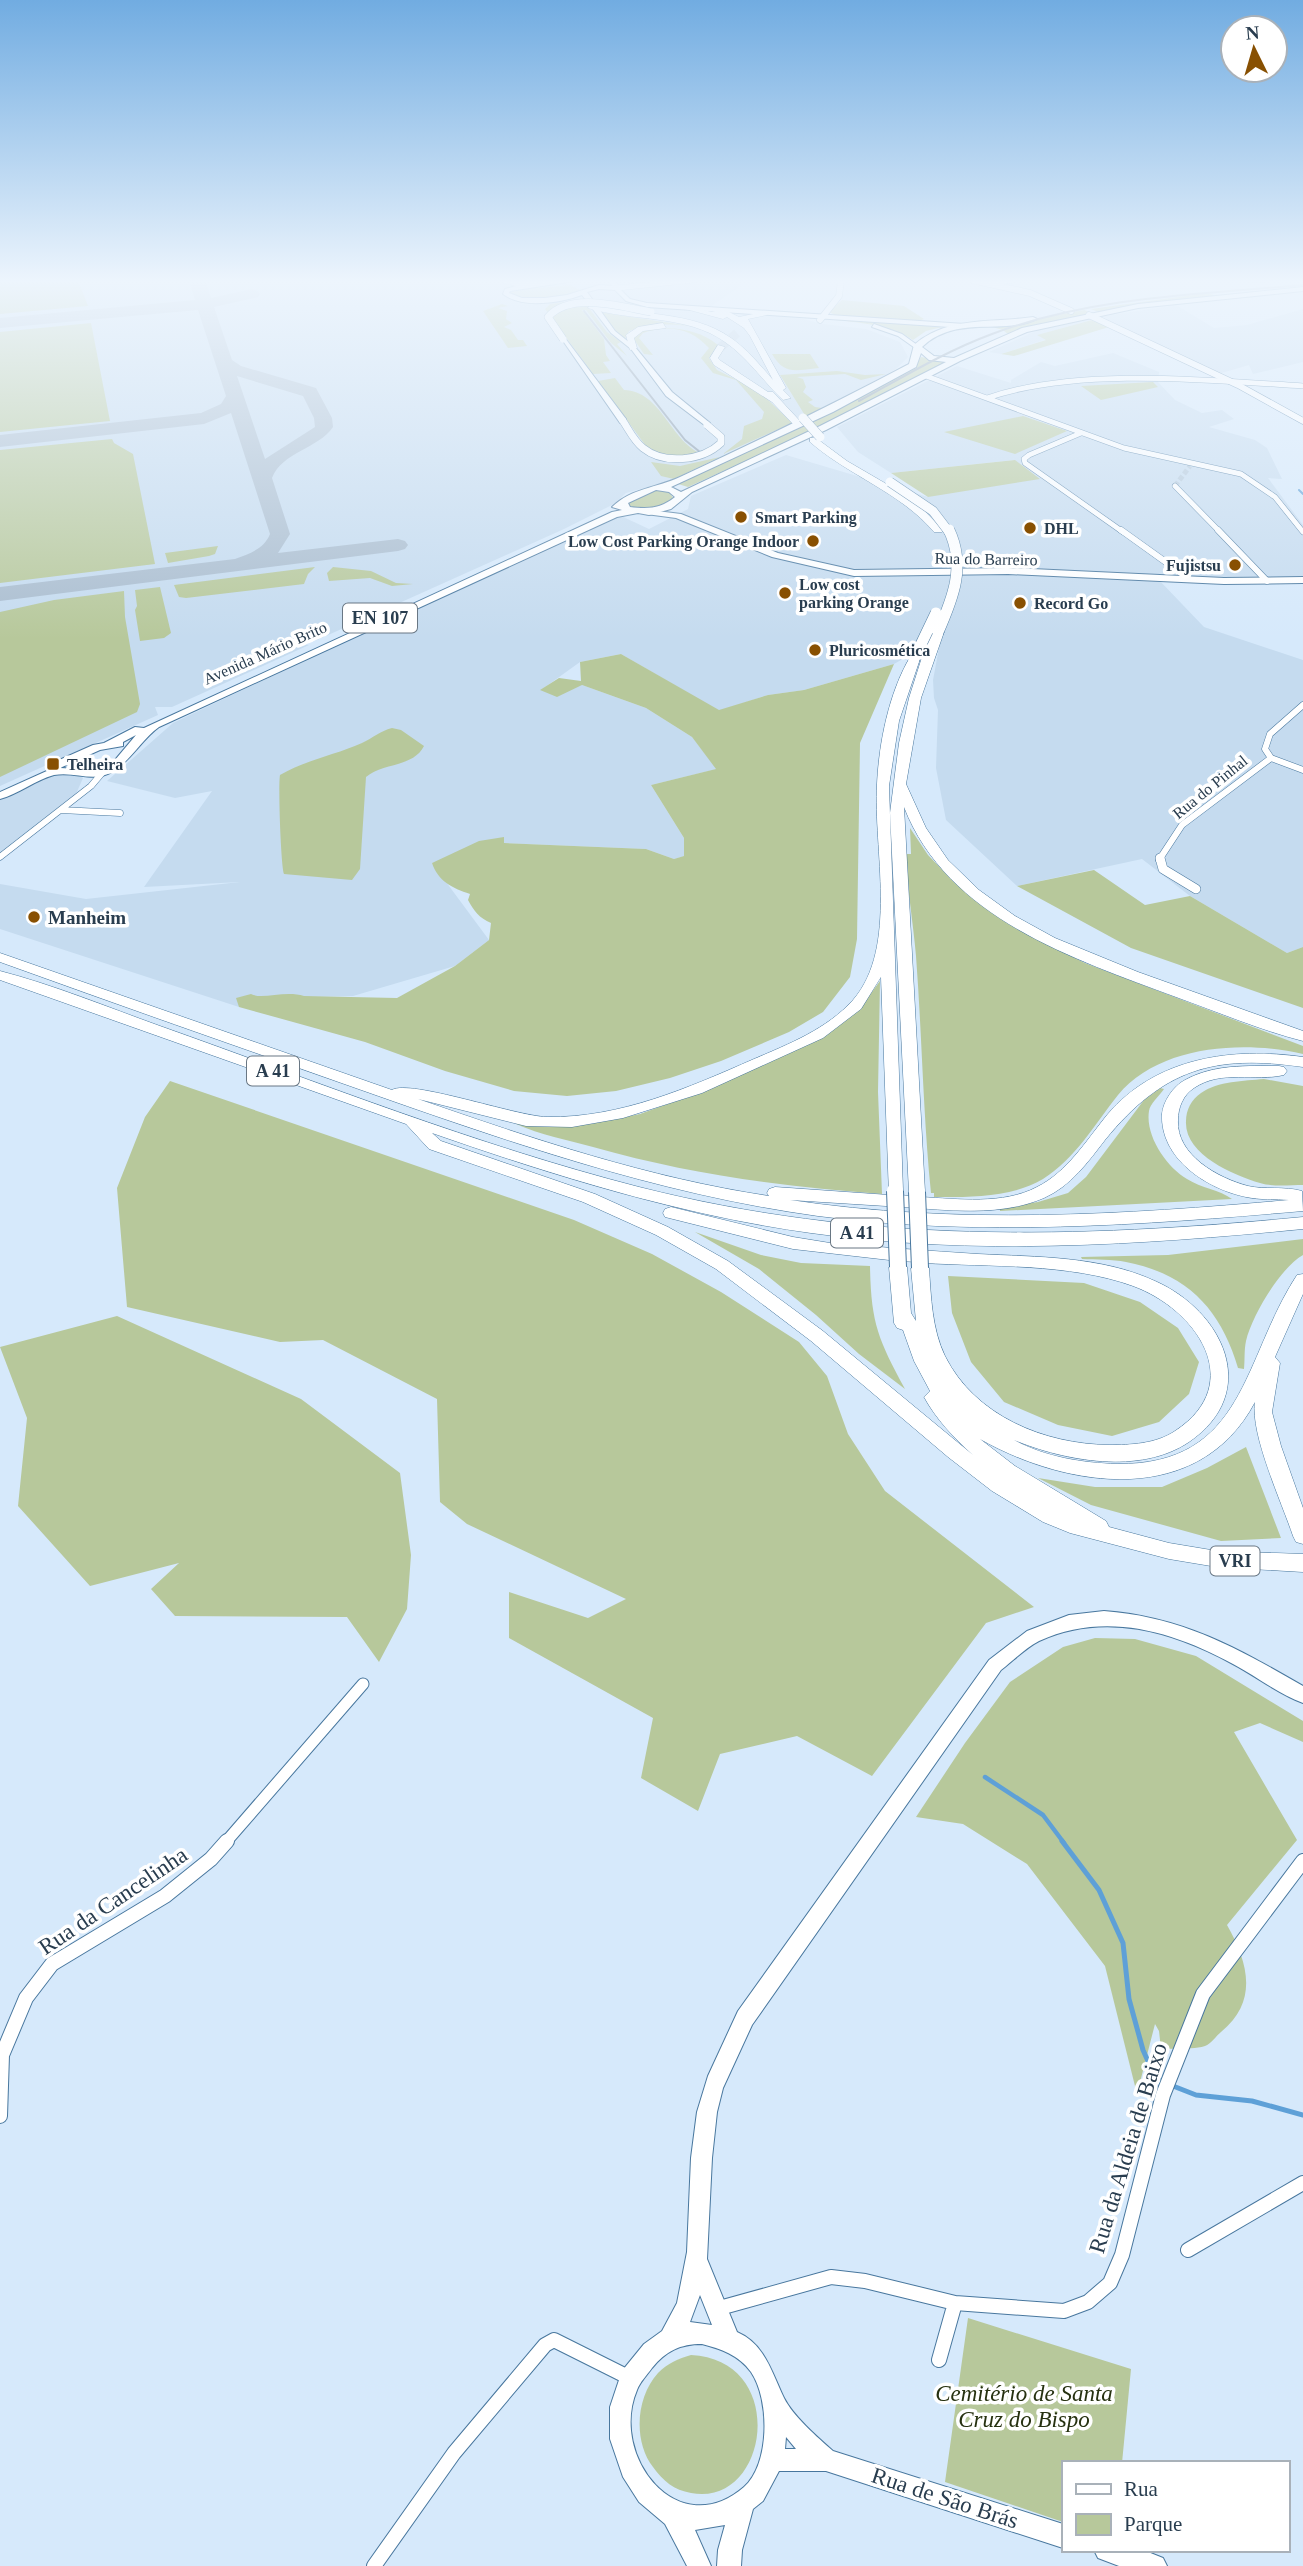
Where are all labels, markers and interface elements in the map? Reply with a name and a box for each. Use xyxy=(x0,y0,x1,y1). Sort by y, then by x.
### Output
north arrow xyxy=(1219,14,1289,84)
text: N xyxy=(1245,21,1261,44)
marker: Smart Parking xyxy=(733,509,749,525)
place label: Smart Parking xyxy=(755,509,857,527)
marker: DHL xyxy=(1022,520,1038,536)
place label: DHL xyxy=(1044,520,1079,537)
place label: Low Cost Parking Orange Indoor xyxy=(568,533,799,551)
marker: Low Cost Parking Orange Indoor xyxy=(805,533,821,549)
street label: Rua do Barreiro xyxy=(934,550,1038,568)
place label: Fujistsu xyxy=(1166,557,1221,575)
marker: Fujistsu xyxy=(1227,557,1243,573)
place label: Low cost parking Orange xyxy=(799,576,909,612)
marker: Low cost parking Orange xyxy=(777,585,793,601)
marker: Record Go xyxy=(1012,595,1028,611)
place label: Record Go xyxy=(1034,595,1108,612)
road number: EN 107 xyxy=(343,604,417,632)
street label: Avenida Mário Brito xyxy=(201,618,329,688)
marker: Pluricosmética xyxy=(807,642,823,658)
place label: Pluricosmética xyxy=(829,642,930,659)
street label: Rua do Pinhal xyxy=(1169,752,1251,822)
marker: Telheira xyxy=(45,756,61,772)
place label: Telheira xyxy=(67,756,123,773)
place label: Manheim xyxy=(48,907,126,928)
marker: Manheim xyxy=(26,909,42,925)
road number: A 41 xyxy=(247,1056,299,1086)
road number: A 41 xyxy=(831,1218,883,1248)
road number: VRI xyxy=(1210,1546,1260,1576)
street label: Rua da Cancelinha xyxy=(34,1842,192,1960)
street label: Rua da Aldeia de Baixo xyxy=(1084,2040,1172,2256)
park label: Cemitério de Santa Cruz do Bispo xyxy=(935,2381,1113,2432)
legend xyxy=(1062,2461,1289,2552)
street label: Rua de São Brás xyxy=(869,2463,1022,2533)
text: Rua xyxy=(1124,2477,1159,2501)
text: Parque xyxy=(1124,2512,1182,2536)

